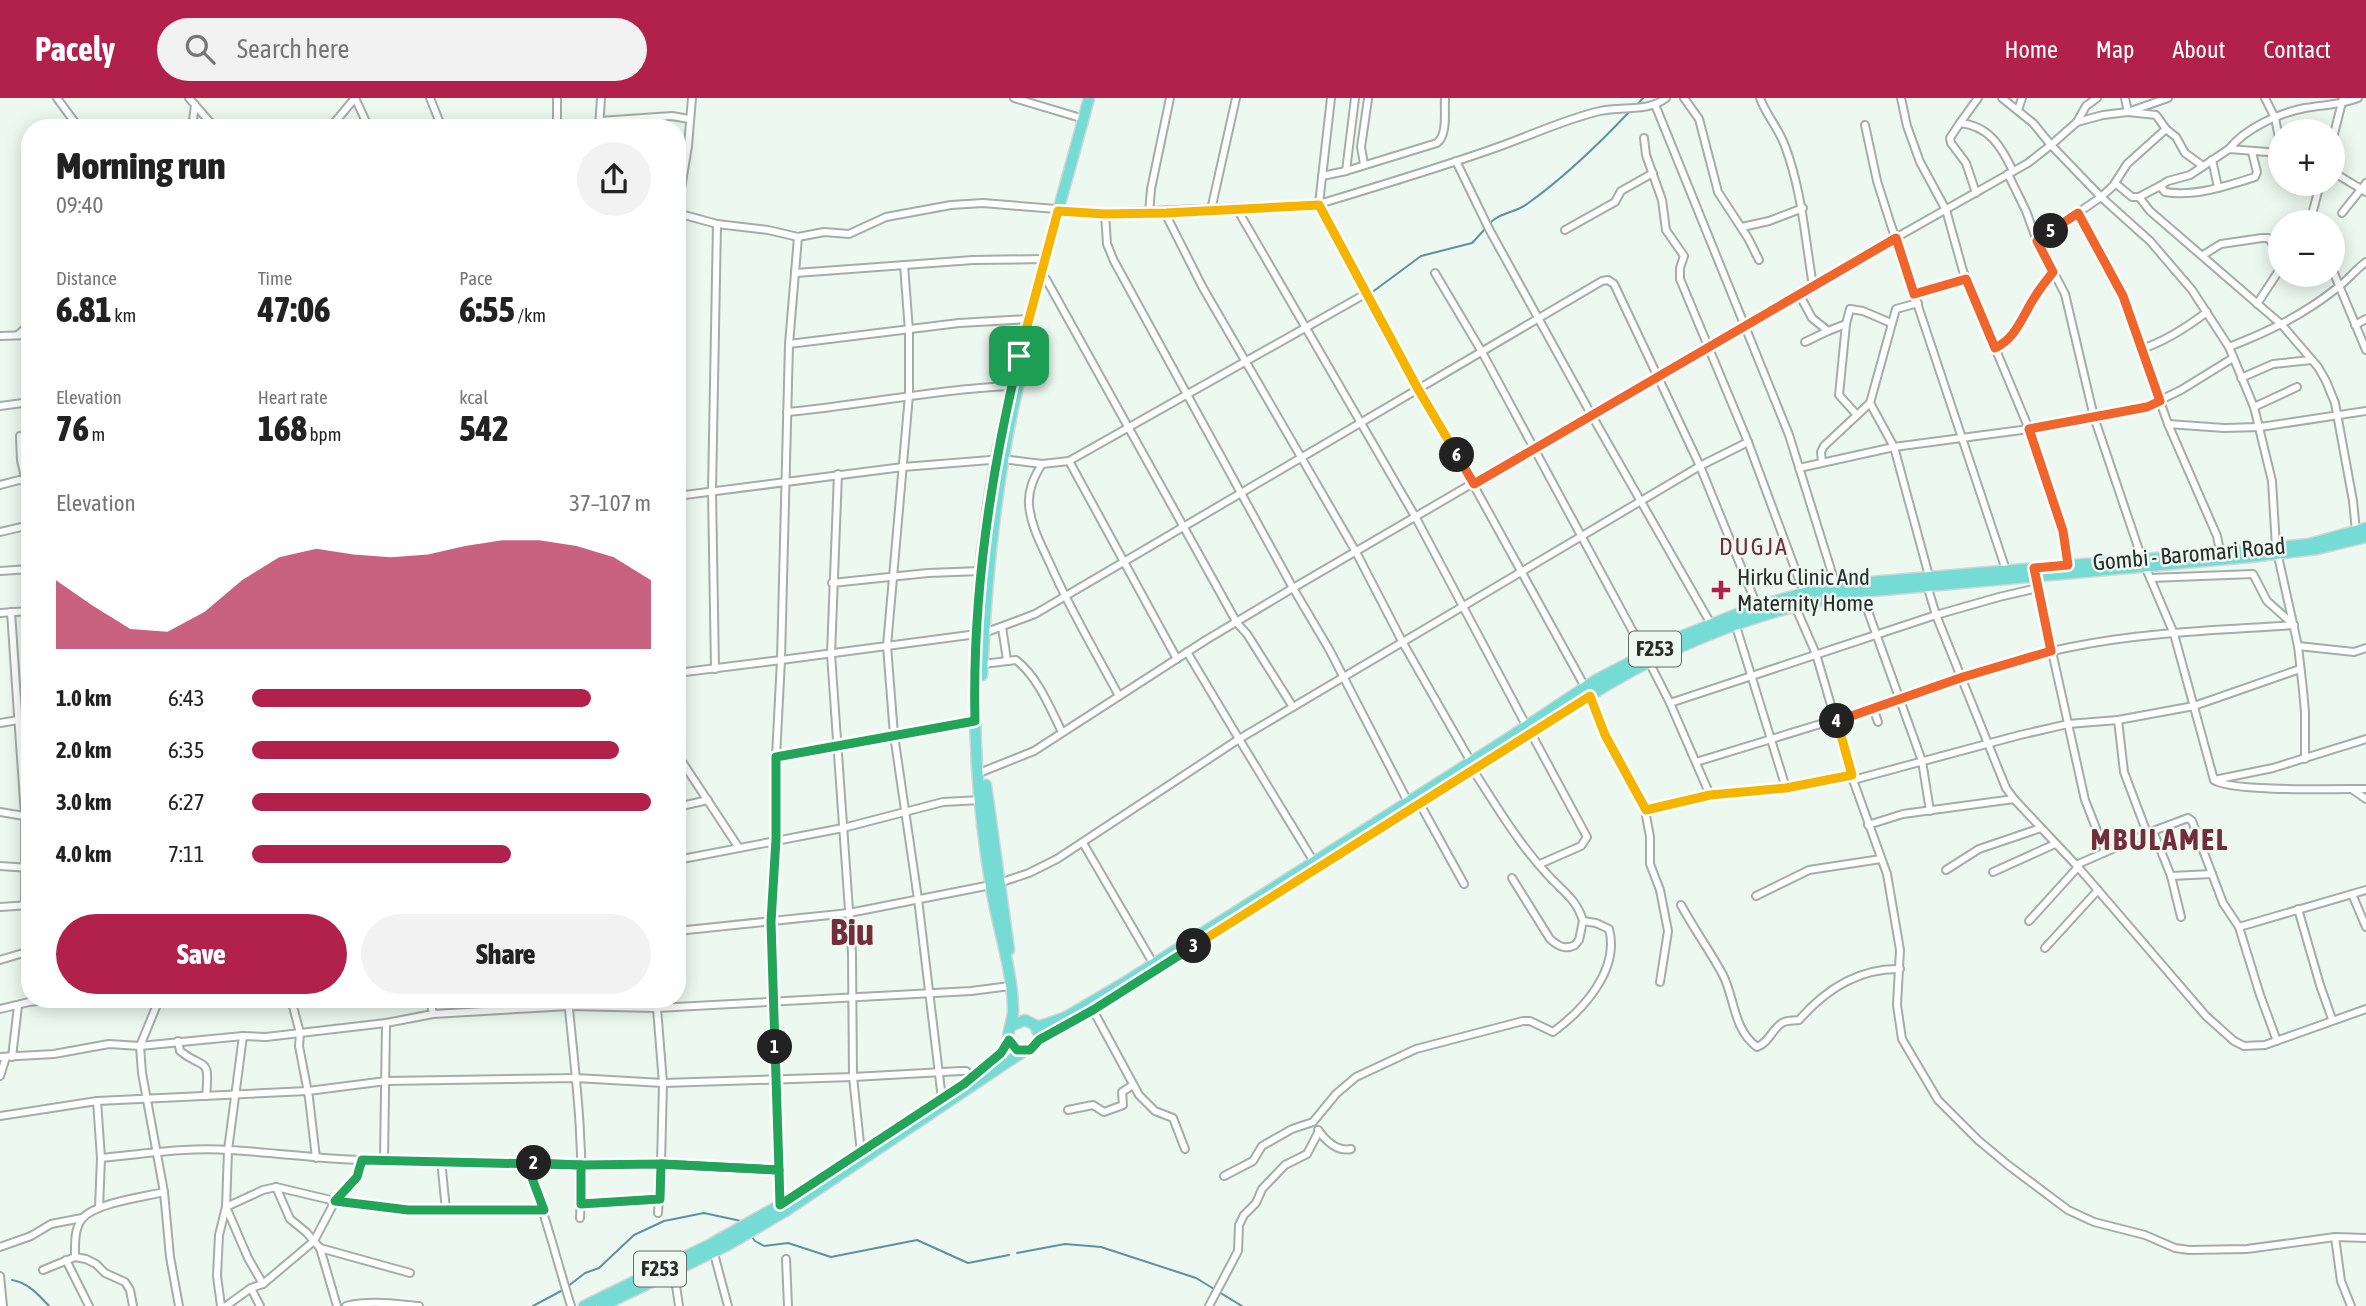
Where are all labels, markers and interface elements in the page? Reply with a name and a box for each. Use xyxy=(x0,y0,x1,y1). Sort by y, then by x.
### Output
search box xyxy=(157,18,647,81)
text: Pacely xyxy=(35,30,115,68)
icon: search xyxy=(181,30,219,68)
text: Search here xyxy=(237,34,349,64)
text: Home xyxy=(2004,36,2058,63)
text: Map xyxy=(2096,36,2134,63)
text: About xyxy=(2172,36,2225,63)
text: Contact xyxy=(2263,36,2331,63)
map controls xyxy=(2268,119,2345,287)
button: + xyxy=(2268,119,2345,196)
button: share xyxy=(577,142,651,216)
text: Morning run xyxy=(56,144,226,187)
text: 09:40 xyxy=(56,192,103,218)
button: − xyxy=(2268,210,2345,287)
pin: 5 xyxy=(2034,214,2068,248)
text: 5 xyxy=(2046,219,2055,241)
text: Distance xyxy=(56,267,117,289)
text: Time xyxy=(258,267,292,289)
text: Pace xyxy=(459,267,493,289)
text: 6.81 xyxy=(56,289,112,329)
text: 47:06 xyxy=(258,289,330,329)
text: 6:55 xyxy=(459,289,515,329)
text: km xyxy=(112,304,136,326)
text: /km xyxy=(515,304,546,326)
pin xyxy=(989,326,1049,386)
icon: arrive xyxy=(1000,337,1038,375)
text: Elevation xyxy=(56,386,122,408)
text: Heart rate xyxy=(258,386,328,408)
text: kcal xyxy=(459,386,488,408)
text: 76 xyxy=(56,408,89,448)
text: 168 xyxy=(258,408,307,448)
text: 542 xyxy=(459,408,509,448)
text: m xyxy=(89,423,105,445)
text: bpm xyxy=(307,423,341,445)
pin: 6 xyxy=(1440,438,1474,472)
text: 6 xyxy=(1452,443,1461,465)
text: Elevation xyxy=(56,490,136,516)
text: 37–107 m xyxy=(569,490,651,516)
district label: DUGJA xyxy=(1719,533,1789,560)
street label: Gombi - Baromari Road xyxy=(2092,533,2286,575)
place label: Hirku Clinic And Maternity Home xyxy=(1737,564,1874,616)
marker: Hirku Clinic And Maternity Home xyxy=(1711,580,1731,600)
road number: F253 xyxy=(1629,632,1681,666)
text: 1.0 km xyxy=(56,685,112,711)
text: 6:43 xyxy=(168,685,205,711)
pin: 4 xyxy=(1820,704,1854,738)
text: 4 xyxy=(1832,709,1841,731)
text: 2.0 km xyxy=(56,737,112,763)
text: 6:35 xyxy=(168,737,205,763)
text: 3.0 km xyxy=(56,789,112,815)
text: 6:27 xyxy=(168,789,205,815)
district label: MBULAMEL xyxy=(2091,822,2229,856)
text: 4.0 km xyxy=(56,841,112,867)
text: 7:11 xyxy=(168,841,205,867)
district label: Biu xyxy=(830,910,874,953)
button: Save xyxy=(56,914,347,994)
button: Share xyxy=(361,914,651,994)
pin: 3 xyxy=(1176,928,1212,964)
text: 3 xyxy=(1189,934,1198,956)
pin: 1 xyxy=(758,1030,792,1065)
text: 1 xyxy=(770,1035,779,1057)
pin: 2 xyxy=(516,1146,552,1180)
text: 2 xyxy=(529,1151,538,1173)
road number: F253 xyxy=(634,1252,686,1286)

